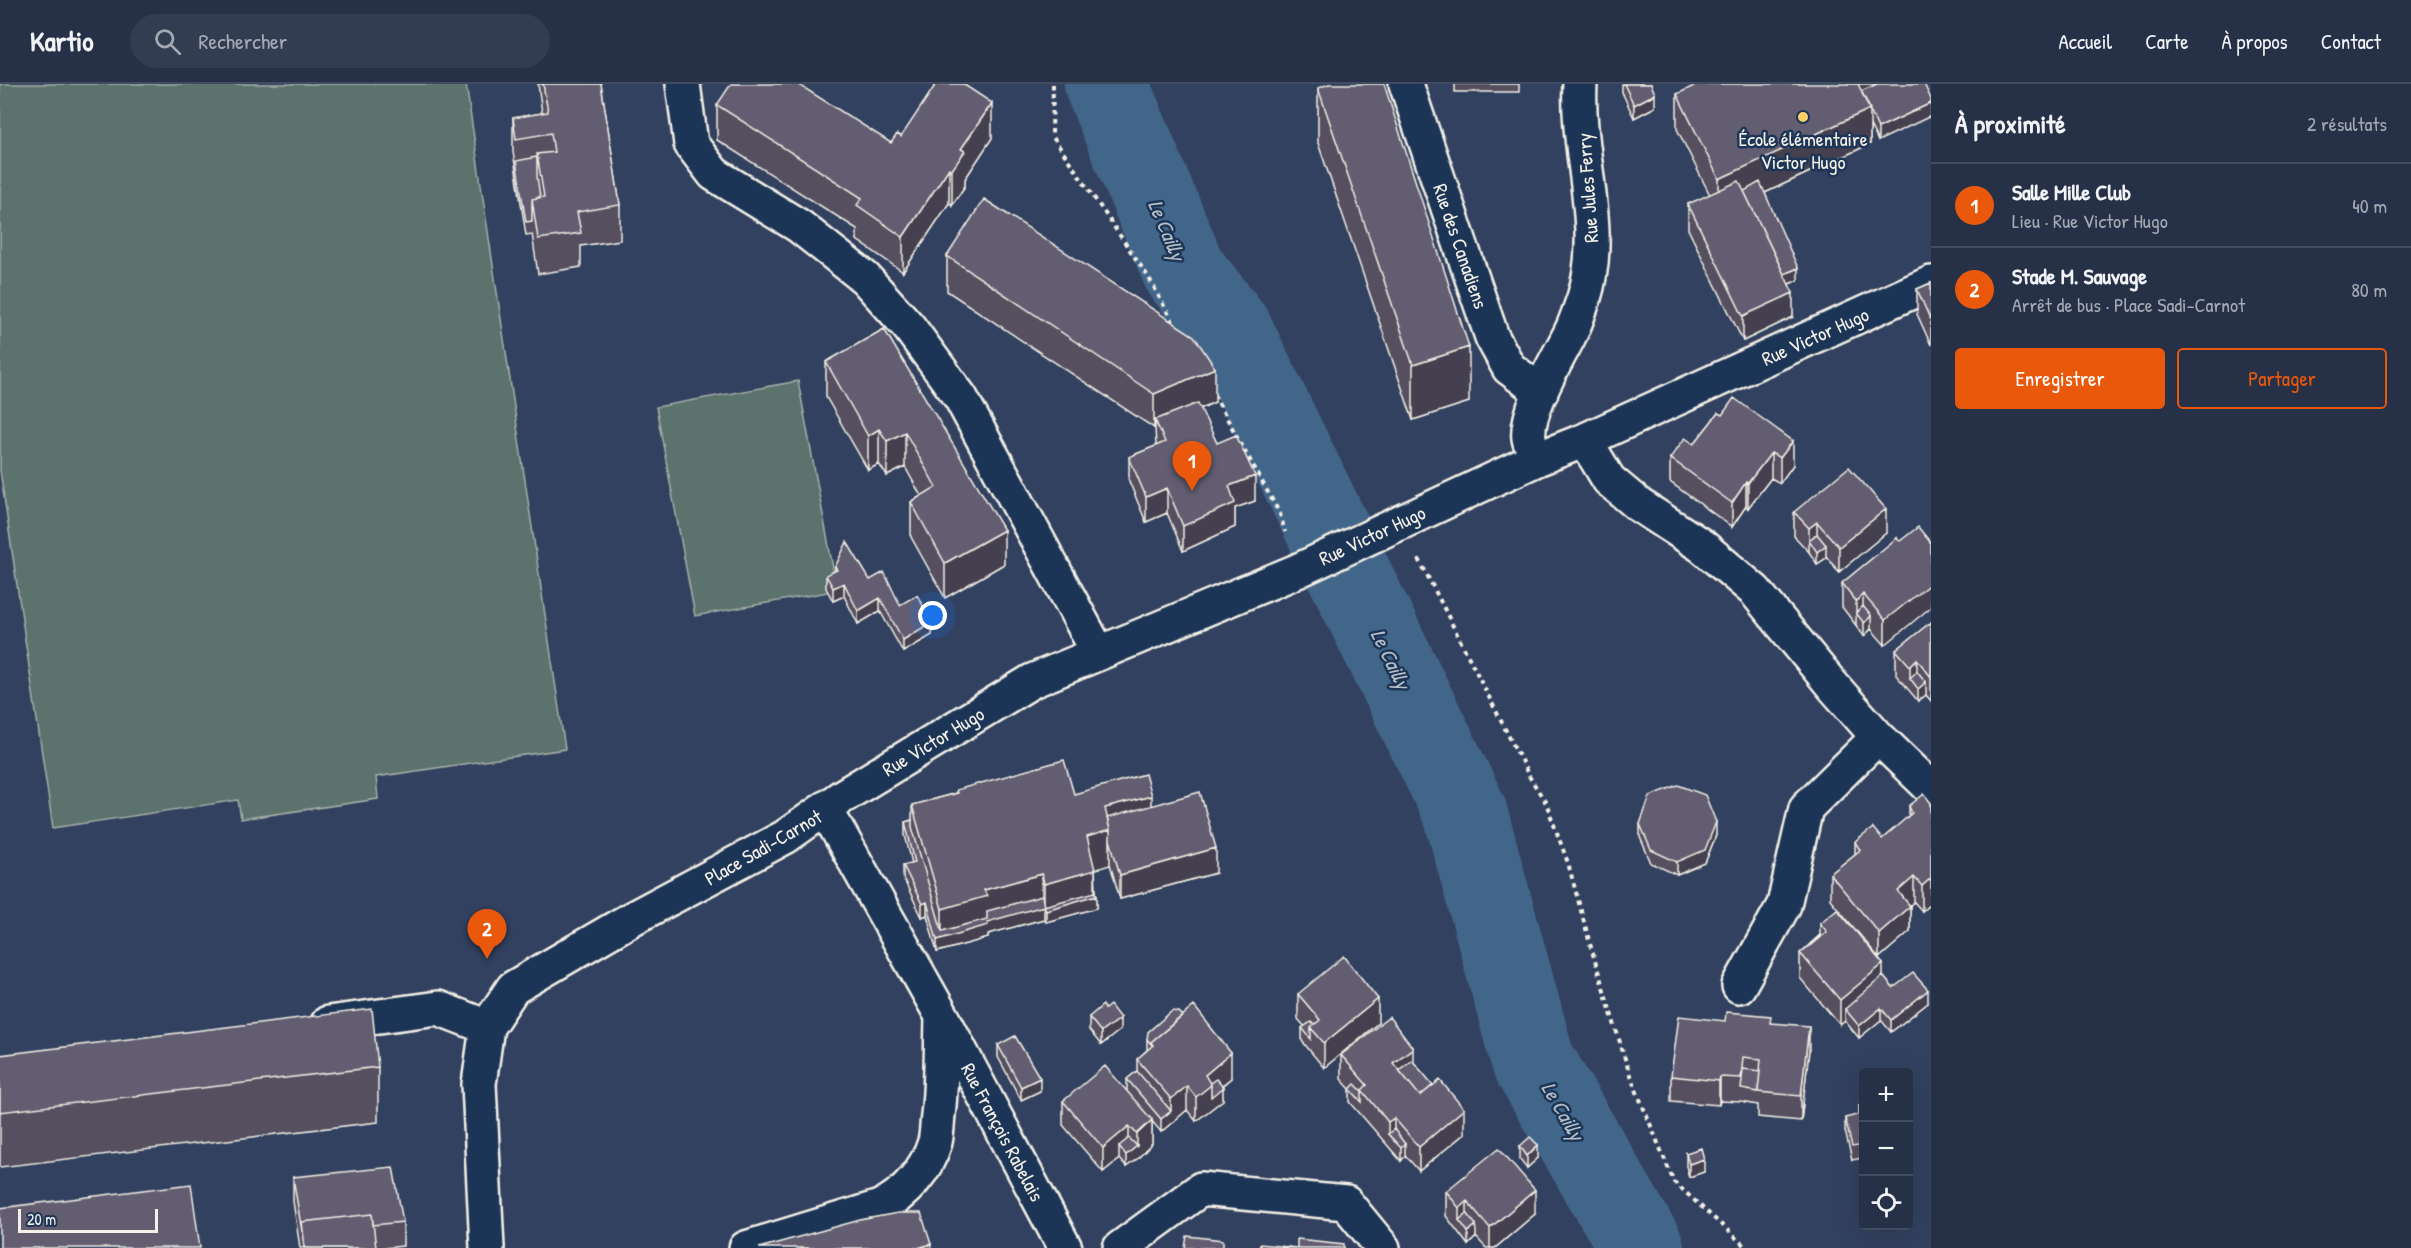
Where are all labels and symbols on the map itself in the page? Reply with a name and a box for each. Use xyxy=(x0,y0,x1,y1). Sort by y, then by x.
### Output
marker: École élémentaire Victor Hugo xyxy=(1796,110,1810,124)
place label: École élémentaire Victor Hugo xyxy=(1738,125,1868,175)
street label: Rue Jules Ferry xyxy=(1570,132,1604,244)
street label: Rue des Canadiens xyxy=(1427,180,1495,312)
water label: Le Cailly xyxy=(1141,195,1194,267)
street label: Rue Victor Hugo xyxy=(1757,300,1873,372)
pin: 1 xyxy=(1172,442,1212,491)
street label: Rue Victor Hugo xyxy=(1314,499,1430,571)
your location xyxy=(918,601,947,630)
water label: Le Cailly xyxy=(1364,624,1419,696)
street label: Rue Victor Hugo xyxy=(877,700,989,782)
street label: Place Sadi-Carnot xyxy=(700,802,827,891)
pin: 2 xyxy=(468,910,506,959)
street label: Rue François Rabelais xyxy=(955,1058,1051,1206)
water label: Le Cailly xyxy=(1535,1076,1592,1148)
scale bar xyxy=(18,1206,158,1234)

